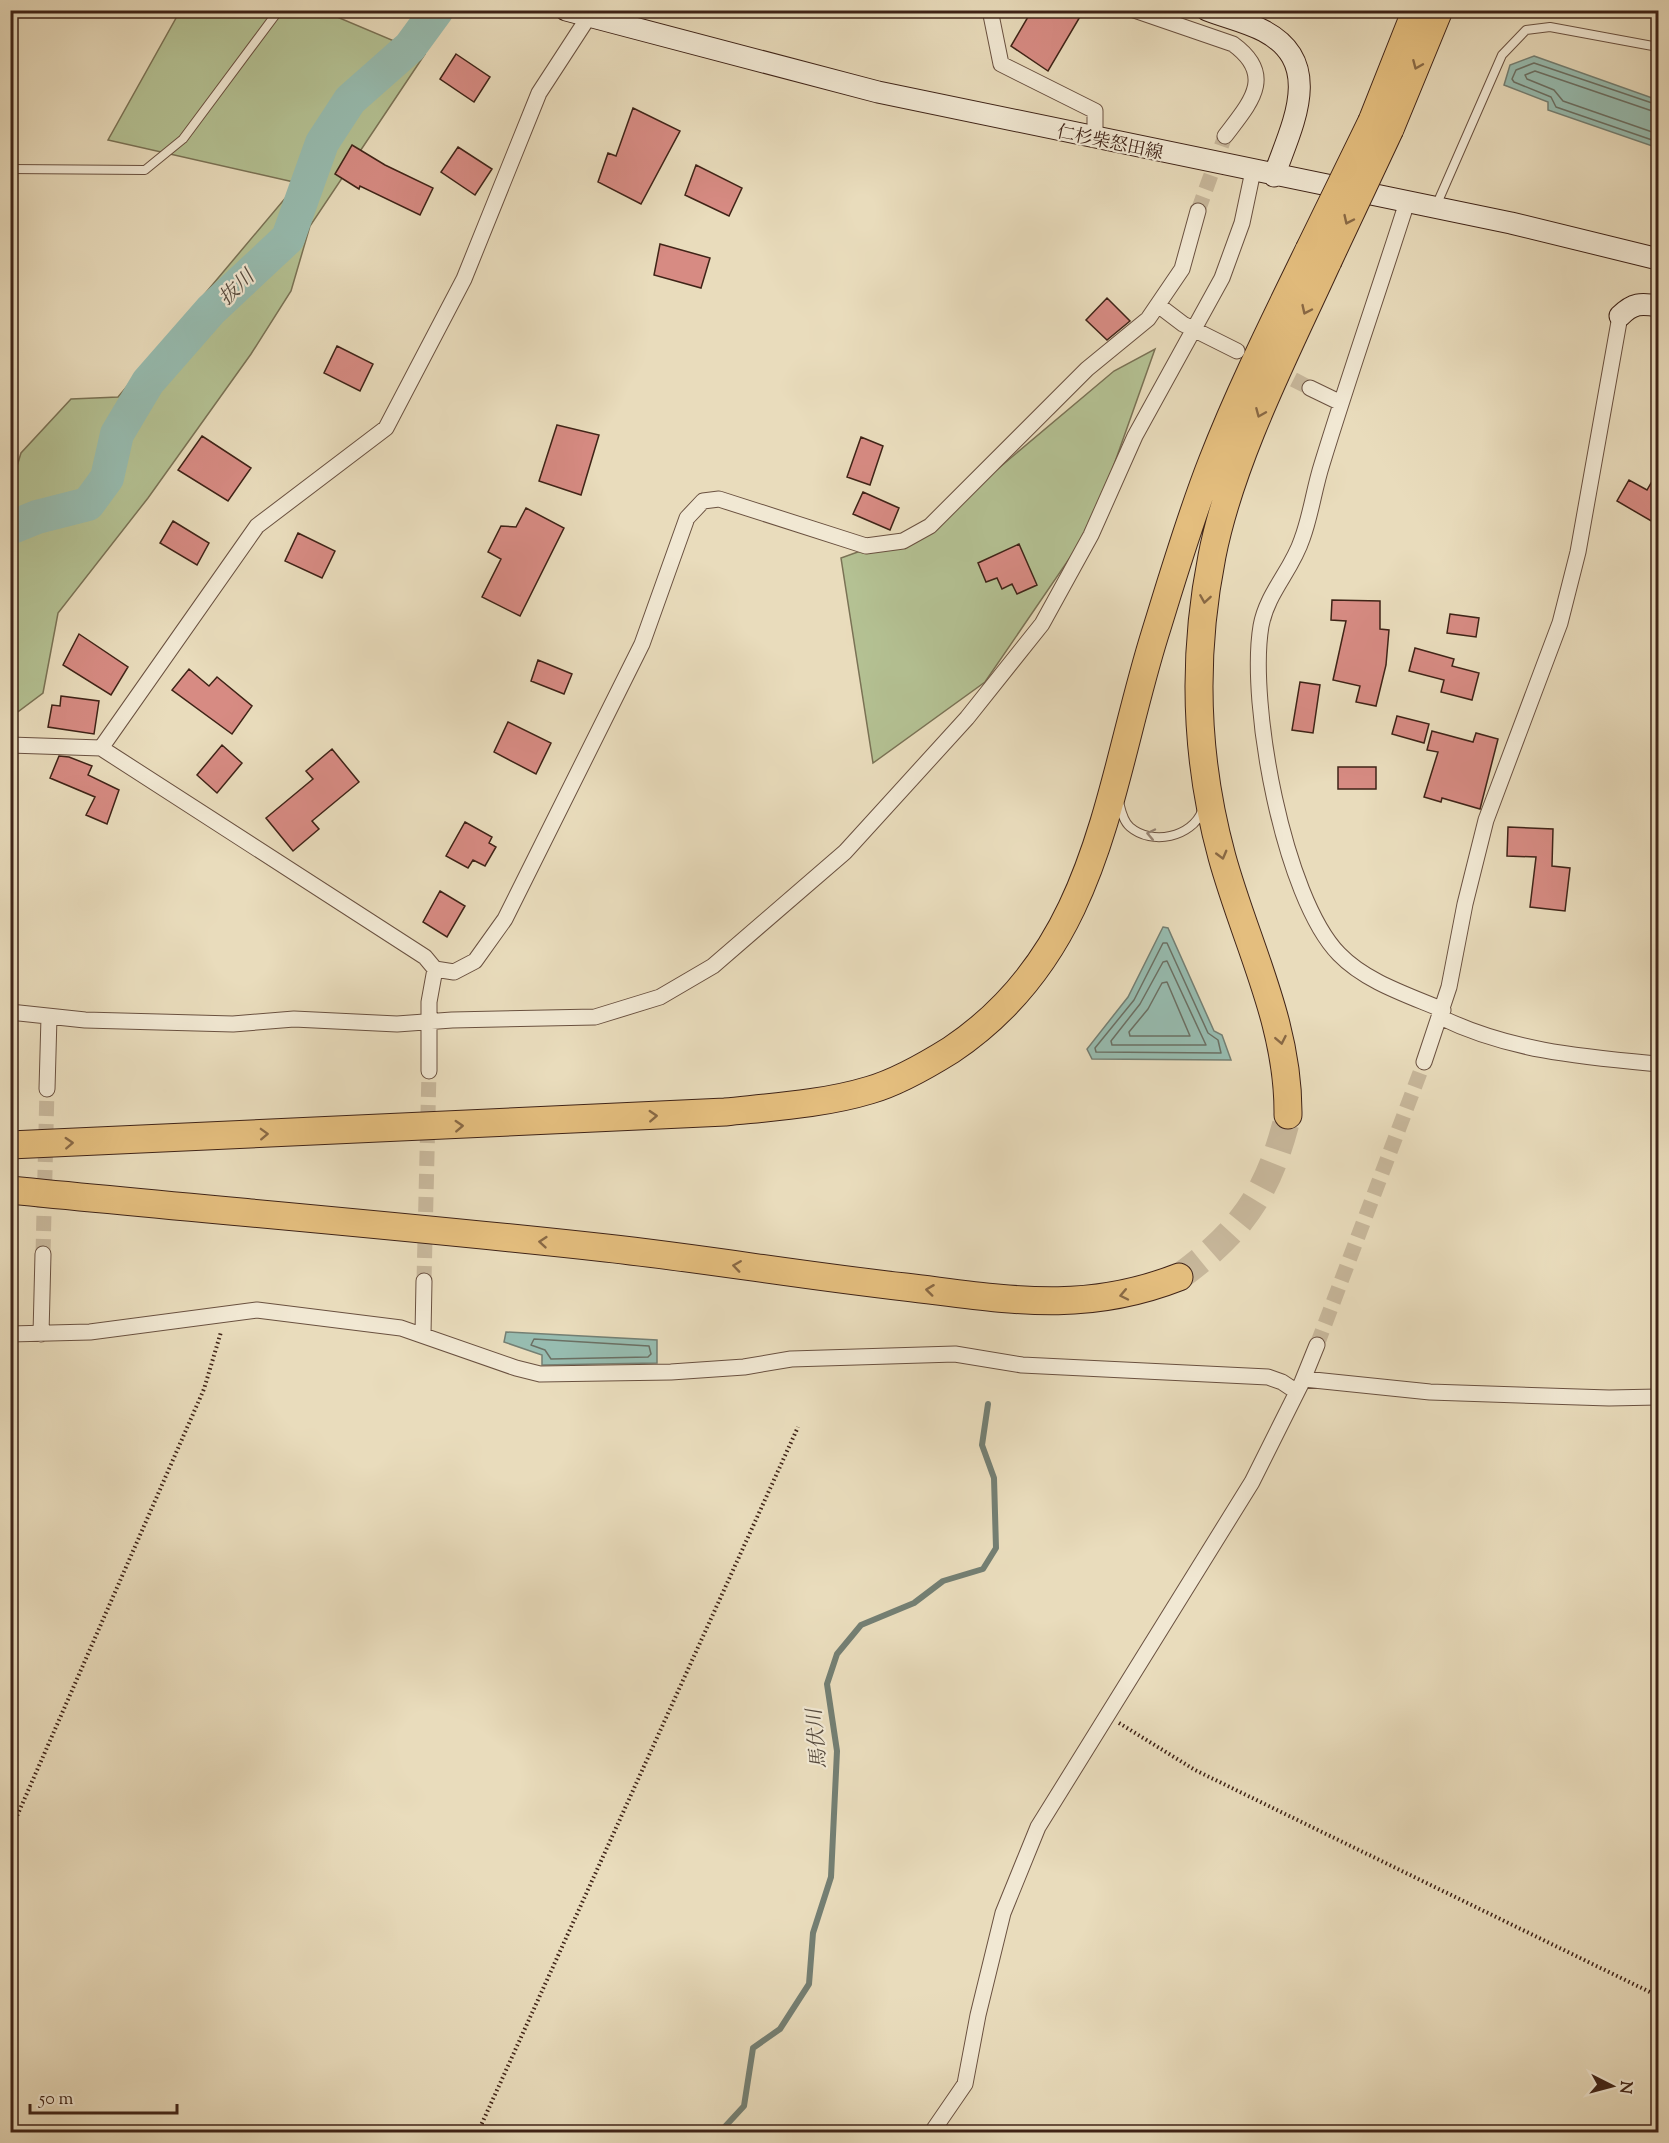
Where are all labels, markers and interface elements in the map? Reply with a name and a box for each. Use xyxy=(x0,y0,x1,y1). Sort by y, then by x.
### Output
one-way arrow xyxy=(1412,58,1424,69)
street label: 仁杉柴怒田線 xyxy=(1054,120,1165,168)
one-way arrow xyxy=(1343,213,1355,224)
water label: 抜川 xyxy=(213,263,264,313)
one-way arrow xyxy=(1301,304,1313,315)
one-way arrow xyxy=(1256,407,1268,418)
one-way arrow xyxy=(1199,594,1212,604)
one-way arrow xyxy=(1146,828,1156,841)
one-way arrow xyxy=(1215,849,1227,860)
one-way arrow xyxy=(1274,1035,1287,1045)
one-way arrow xyxy=(649,1109,658,1122)
one-way arrow xyxy=(454,1119,463,1132)
one-way arrow xyxy=(259,1128,268,1140)
one-way arrow xyxy=(64,1136,73,1149)
one-way arrow xyxy=(539,1236,548,1249)
one-way arrow xyxy=(732,1260,741,1273)
one-way arrow xyxy=(926,1284,935,1297)
one-way arrow xyxy=(1119,1288,1129,1301)
water label: 馬伏川 xyxy=(801,1706,836,1770)
north arrow xyxy=(1582,2056,1642,2116)
scale bar xyxy=(30,2077,177,2115)
text: N xyxy=(1612,2080,1637,2095)
text: 50 m xyxy=(38,2087,74,2113)

